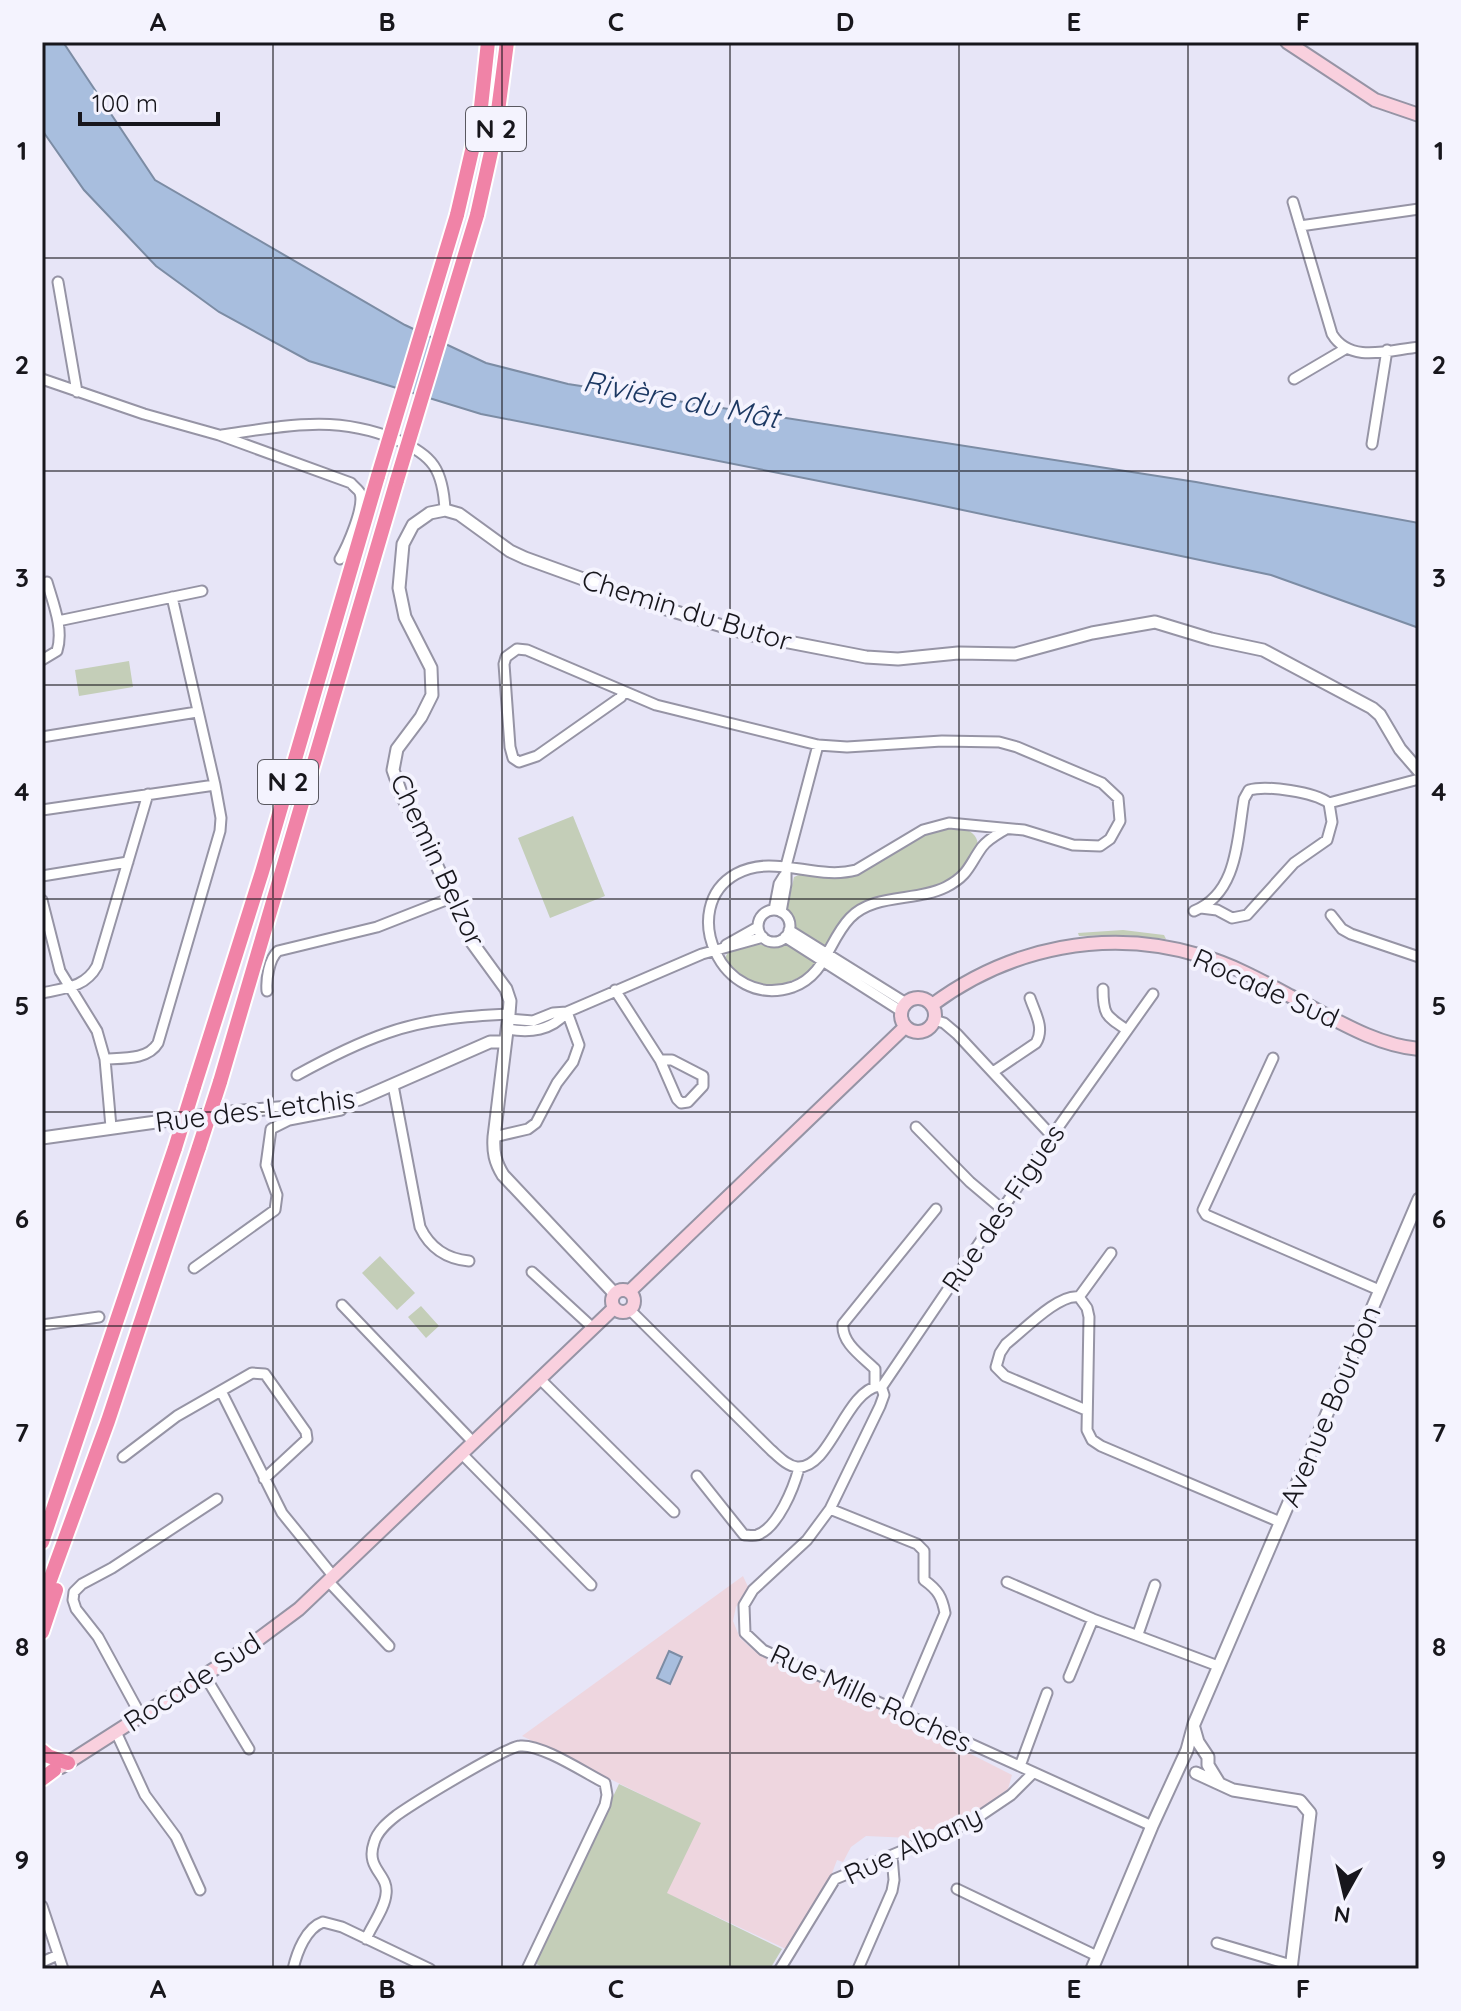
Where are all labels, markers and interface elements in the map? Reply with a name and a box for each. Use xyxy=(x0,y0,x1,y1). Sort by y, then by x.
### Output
text: A xyxy=(150,5,167,38)
text: B xyxy=(378,5,396,38)
text: C xyxy=(608,5,624,38)
text: D xyxy=(836,5,854,38)
text: E xyxy=(1067,5,1081,38)
text: F xyxy=(1296,5,1310,38)
scale bar xyxy=(80,76,218,126)
text: 100 m xyxy=(92,88,158,118)
road number: N 2 xyxy=(466,107,526,151)
text: 1 xyxy=(17,134,27,167)
text: 1 xyxy=(1434,134,1444,167)
text: 2 xyxy=(15,348,29,381)
text: 2 xyxy=(1432,348,1446,381)
water label: Rivière du Mât xyxy=(580,361,785,437)
text: 3 xyxy=(15,561,29,594)
street label: Chemin du Butor xyxy=(578,561,796,658)
text: 3 xyxy=(1432,561,1446,594)
road number: N 2 xyxy=(258,760,318,804)
street label: Chemin Belzor xyxy=(383,768,494,952)
text: 4 xyxy=(14,775,30,808)
text: 4 xyxy=(1431,775,1447,808)
street label: Rocade Sud xyxy=(1188,940,1345,1035)
text: 5 xyxy=(15,989,29,1022)
text: 5 xyxy=(1432,989,1446,1022)
street label: Rue des Letchis xyxy=(153,1080,357,1139)
street label: Rue des Figues xyxy=(933,1117,1072,1299)
text: 6 xyxy=(15,1202,29,1235)
text: 6 xyxy=(1432,1202,1446,1235)
street label: Avenue Bourbon xyxy=(1271,1300,1388,1512)
text: 7 xyxy=(15,1416,29,1449)
text: 7 xyxy=(1432,1416,1446,1449)
street label: Rocade Sud xyxy=(117,1624,267,1739)
text: 8 xyxy=(15,1630,29,1663)
text: 8 xyxy=(1432,1630,1446,1663)
street label: Rue Mille Roches xyxy=(765,1636,977,1759)
street label: Rue Albany xyxy=(838,1797,987,1892)
text: 9 xyxy=(15,1843,29,1876)
text: 9 xyxy=(1432,1843,1446,1876)
north arrow xyxy=(1305,1855,1385,1935)
text: N xyxy=(1332,1900,1352,1930)
text: A xyxy=(150,1972,167,2005)
text: B xyxy=(378,1972,396,2005)
text: C xyxy=(608,1972,624,2005)
text: D xyxy=(836,1972,854,2005)
text: E xyxy=(1067,1972,1081,2005)
text: F xyxy=(1296,1972,1310,2005)

